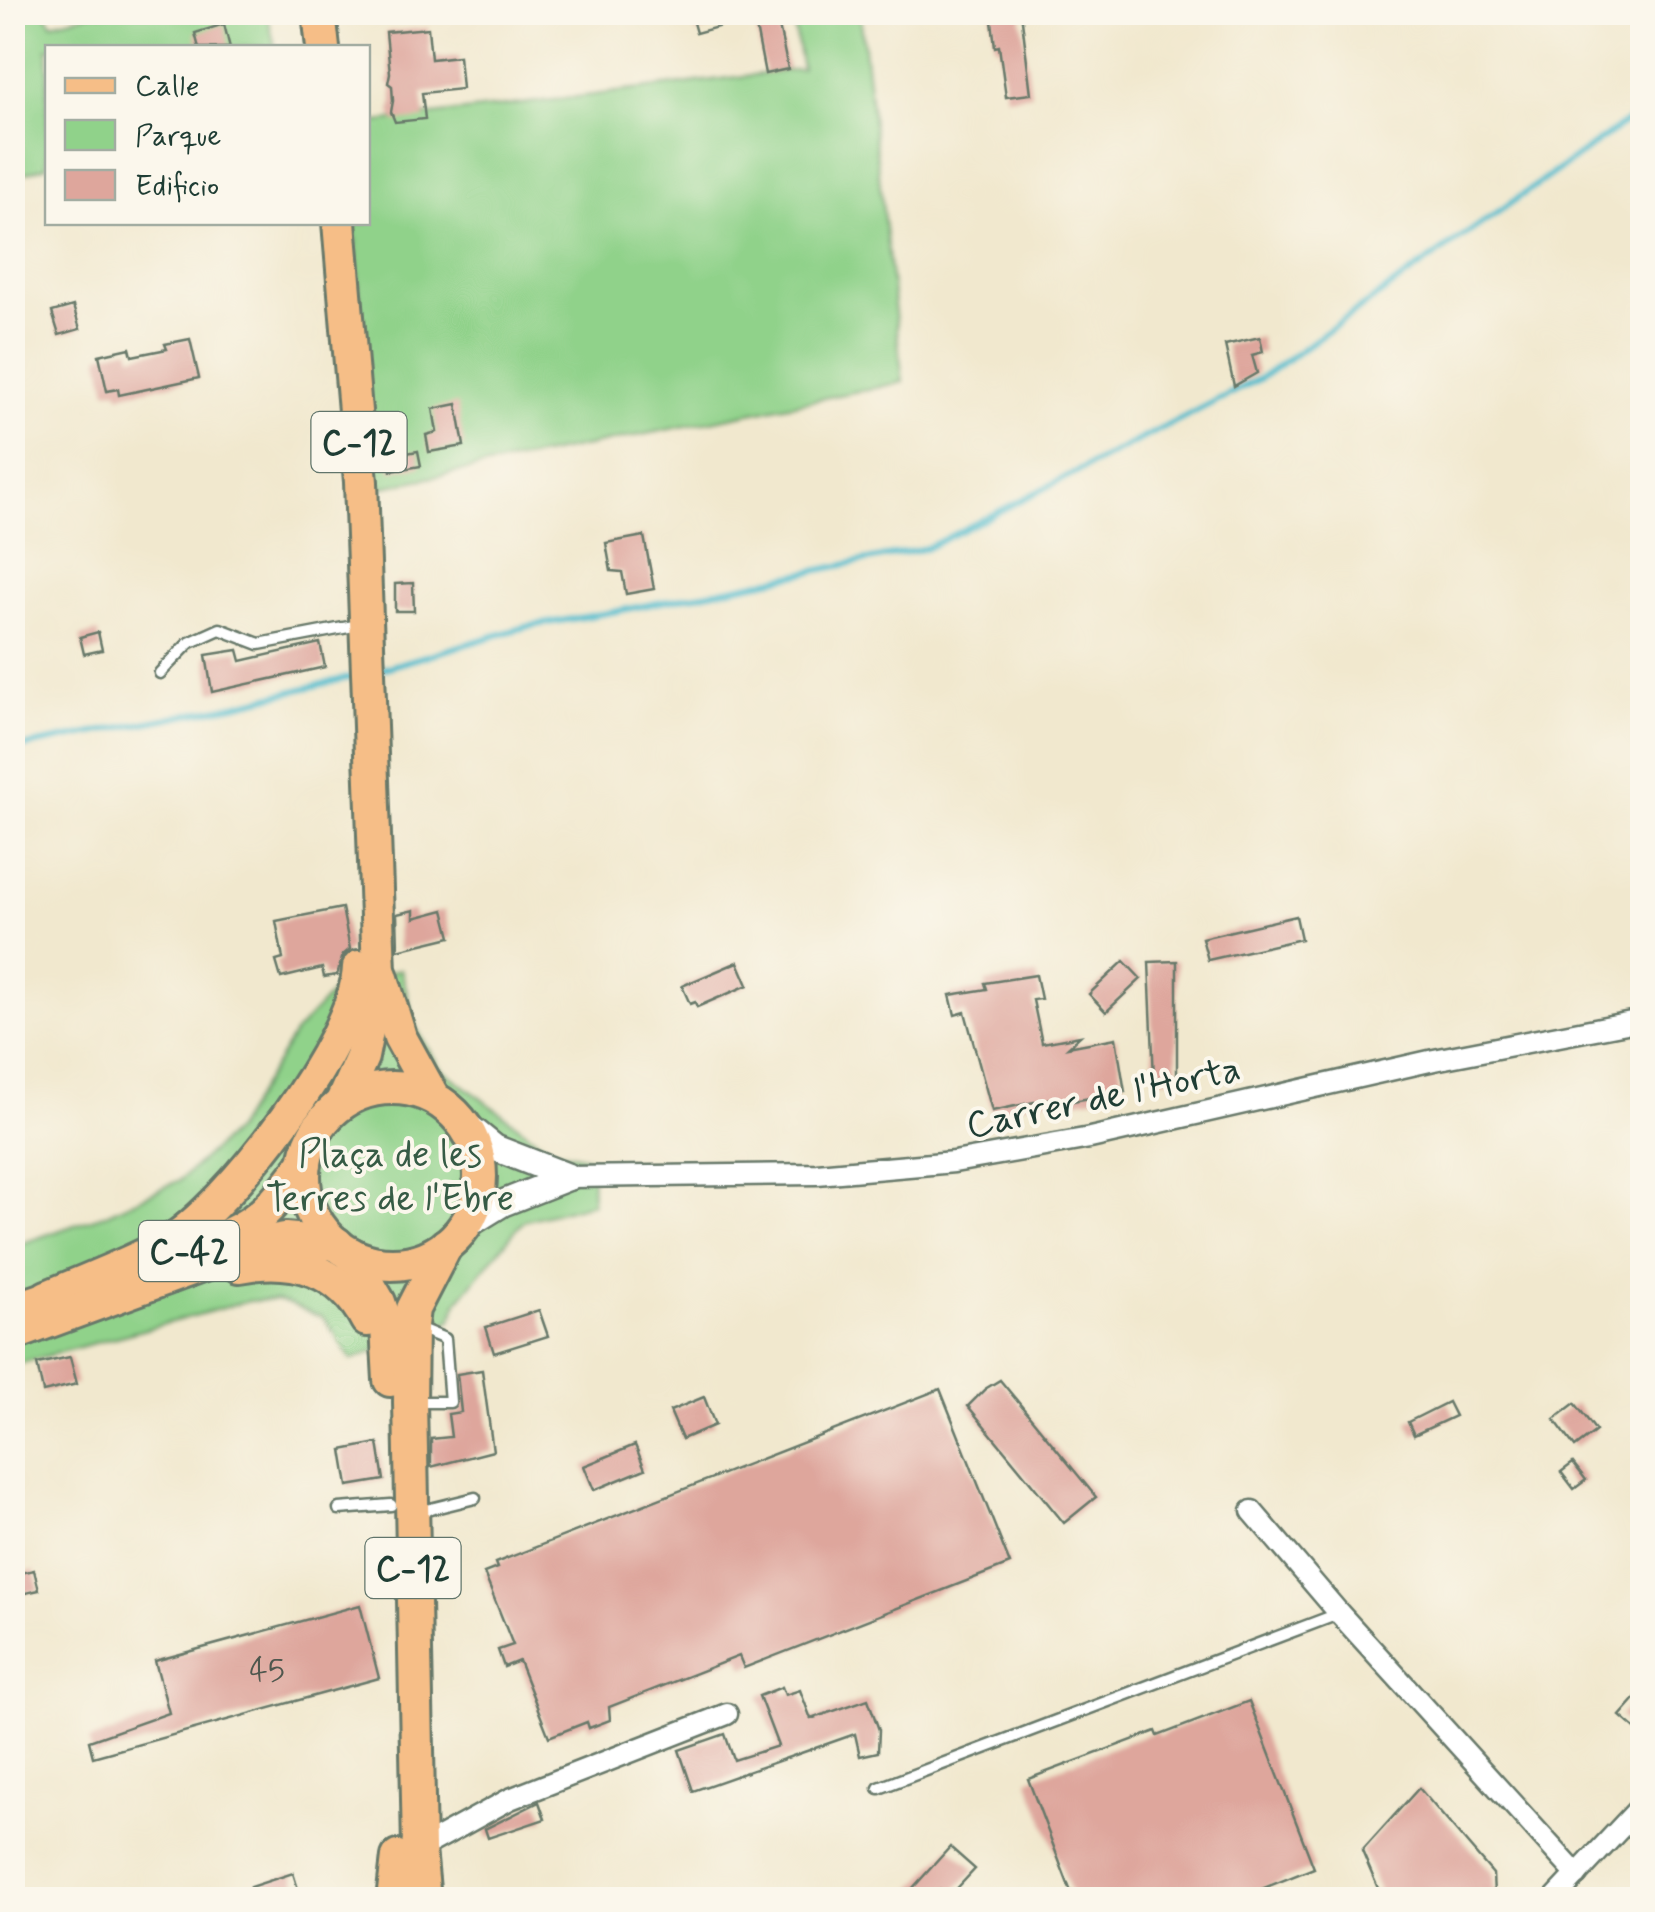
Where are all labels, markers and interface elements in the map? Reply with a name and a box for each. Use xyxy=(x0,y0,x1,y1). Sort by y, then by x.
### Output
legend xyxy=(45,45,370,225)
text: Calle xyxy=(135,67,200,106)
text: Parque xyxy=(135,117,221,156)
text: Edificio xyxy=(135,167,219,206)
road number: C-12 xyxy=(312,412,406,472)
street label: Carrer de l'Horta xyxy=(962,1045,1245,1151)
park label: Plaça de les Terres de l'Ebre xyxy=(266,1131,514,1224)
road number: C-42 xyxy=(139,1221,239,1281)
road number: C-12 xyxy=(366,1538,460,1598)
house number: 45 xyxy=(249,1650,285,1692)

